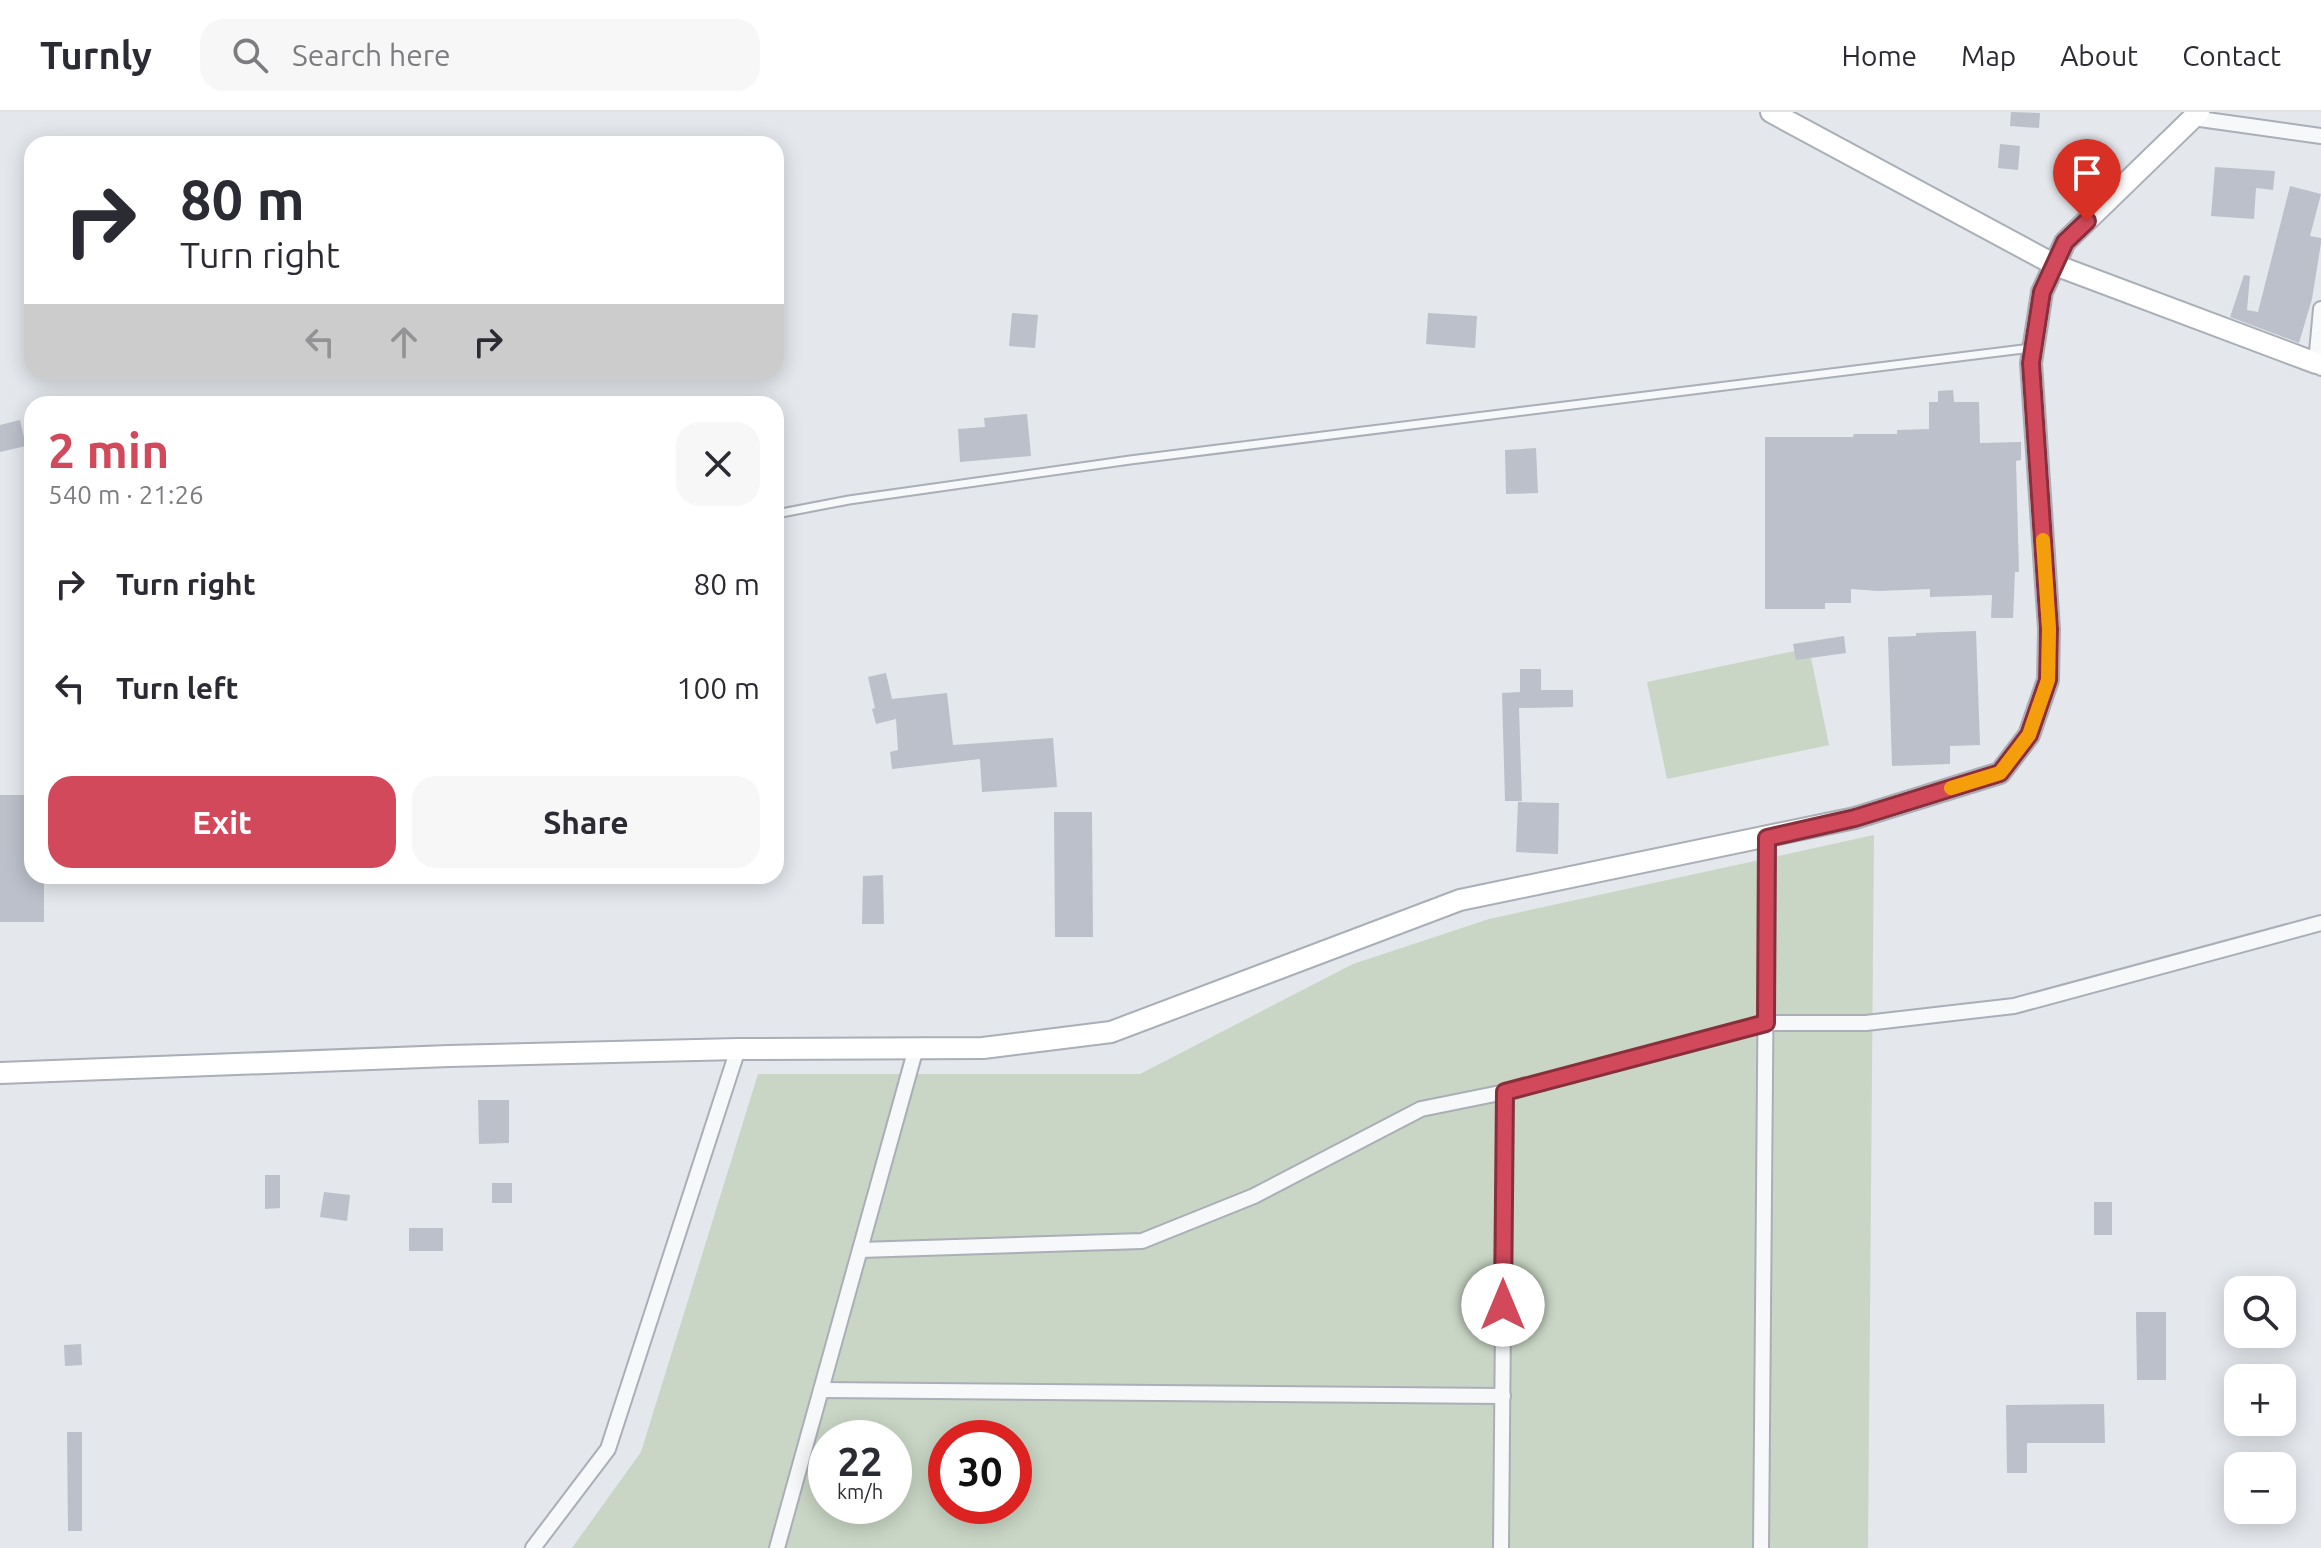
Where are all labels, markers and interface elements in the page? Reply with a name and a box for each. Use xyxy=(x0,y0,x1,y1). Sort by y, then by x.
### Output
search box xyxy=(200,19,760,91)
icon: search xyxy=(228,33,272,77)
text: Turnly xyxy=(40,34,152,76)
text: Search here xyxy=(292,38,451,72)
text: Home xyxy=(1842,40,1917,71)
text: Map xyxy=(1961,40,2016,71)
text: About xyxy=(2060,40,2138,71)
text: Contact xyxy=(2182,40,2281,71)
pin xyxy=(2053,139,2121,221)
icon: arrive xyxy=(2065,151,2109,195)
icon: right xyxy=(48,168,152,272)
text: 80 m xyxy=(180,168,305,231)
text: Turn right xyxy=(180,234,340,275)
icon: left xyxy=(298,320,342,364)
icon: ahead xyxy=(382,320,426,364)
icon: right xyxy=(466,320,510,364)
button: close xyxy=(676,422,760,506)
text: 2 min xyxy=(48,423,169,477)
text: 540 m · 21:26 xyxy=(48,480,204,509)
icon: right xyxy=(48,562,92,606)
text: Turn right xyxy=(116,567,256,601)
text: 80 m xyxy=(693,567,760,601)
icon: left xyxy=(48,666,92,710)
text: Turn left xyxy=(116,671,238,705)
text: 100 m xyxy=(676,671,760,705)
button: Exit xyxy=(48,776,396,868)
button: Share xyxy=(412,776,760,868)
position arrow xyxy=(1461,1263,1545,1347)
map controls xyxy=(2224,1276,2296,1524)
button: search xyxy=(2224,1276,2296,1348)
button: + xyxy=(2224,1364,2296,1436)
speed limit sign: 30 xyxy=(928,1420,1032,1524)
text: 22 xyxy=(837,1439,883,1484)
button: − xyxy=(2224,1452,2296,1524)
text: km/h xyxy=(837,1480,883,1503)

